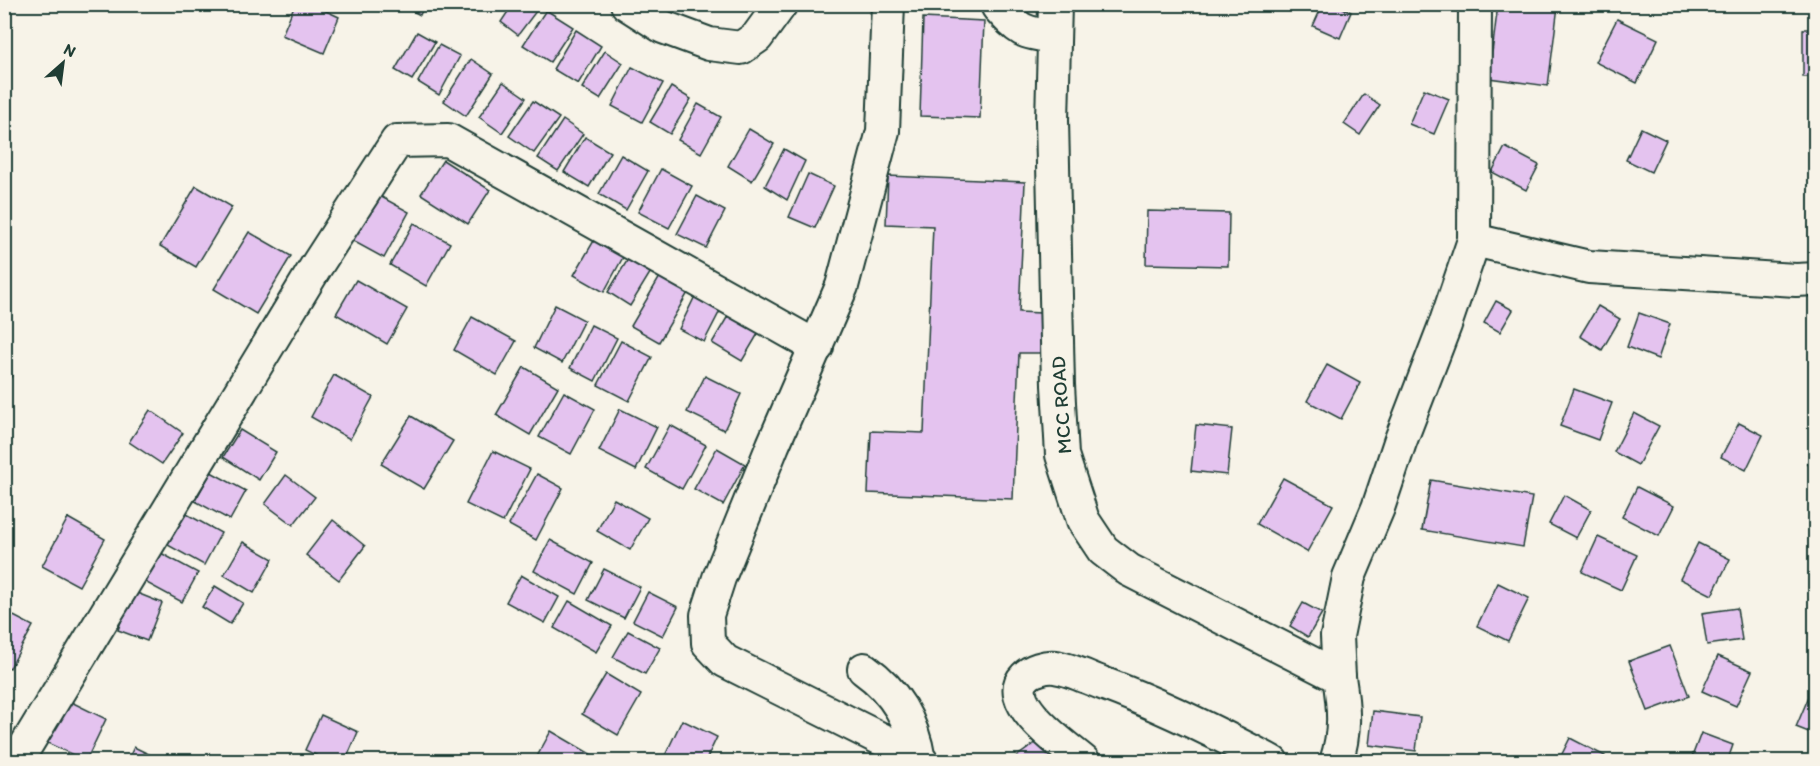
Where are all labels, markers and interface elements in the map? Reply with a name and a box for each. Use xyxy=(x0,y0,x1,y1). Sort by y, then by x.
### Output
north arrow xyxy=(33,33,93,93)
text: N xyxy=(61,39,79,61)
street label: MCC ROAD xyxy=(1046,355,1076,455)

